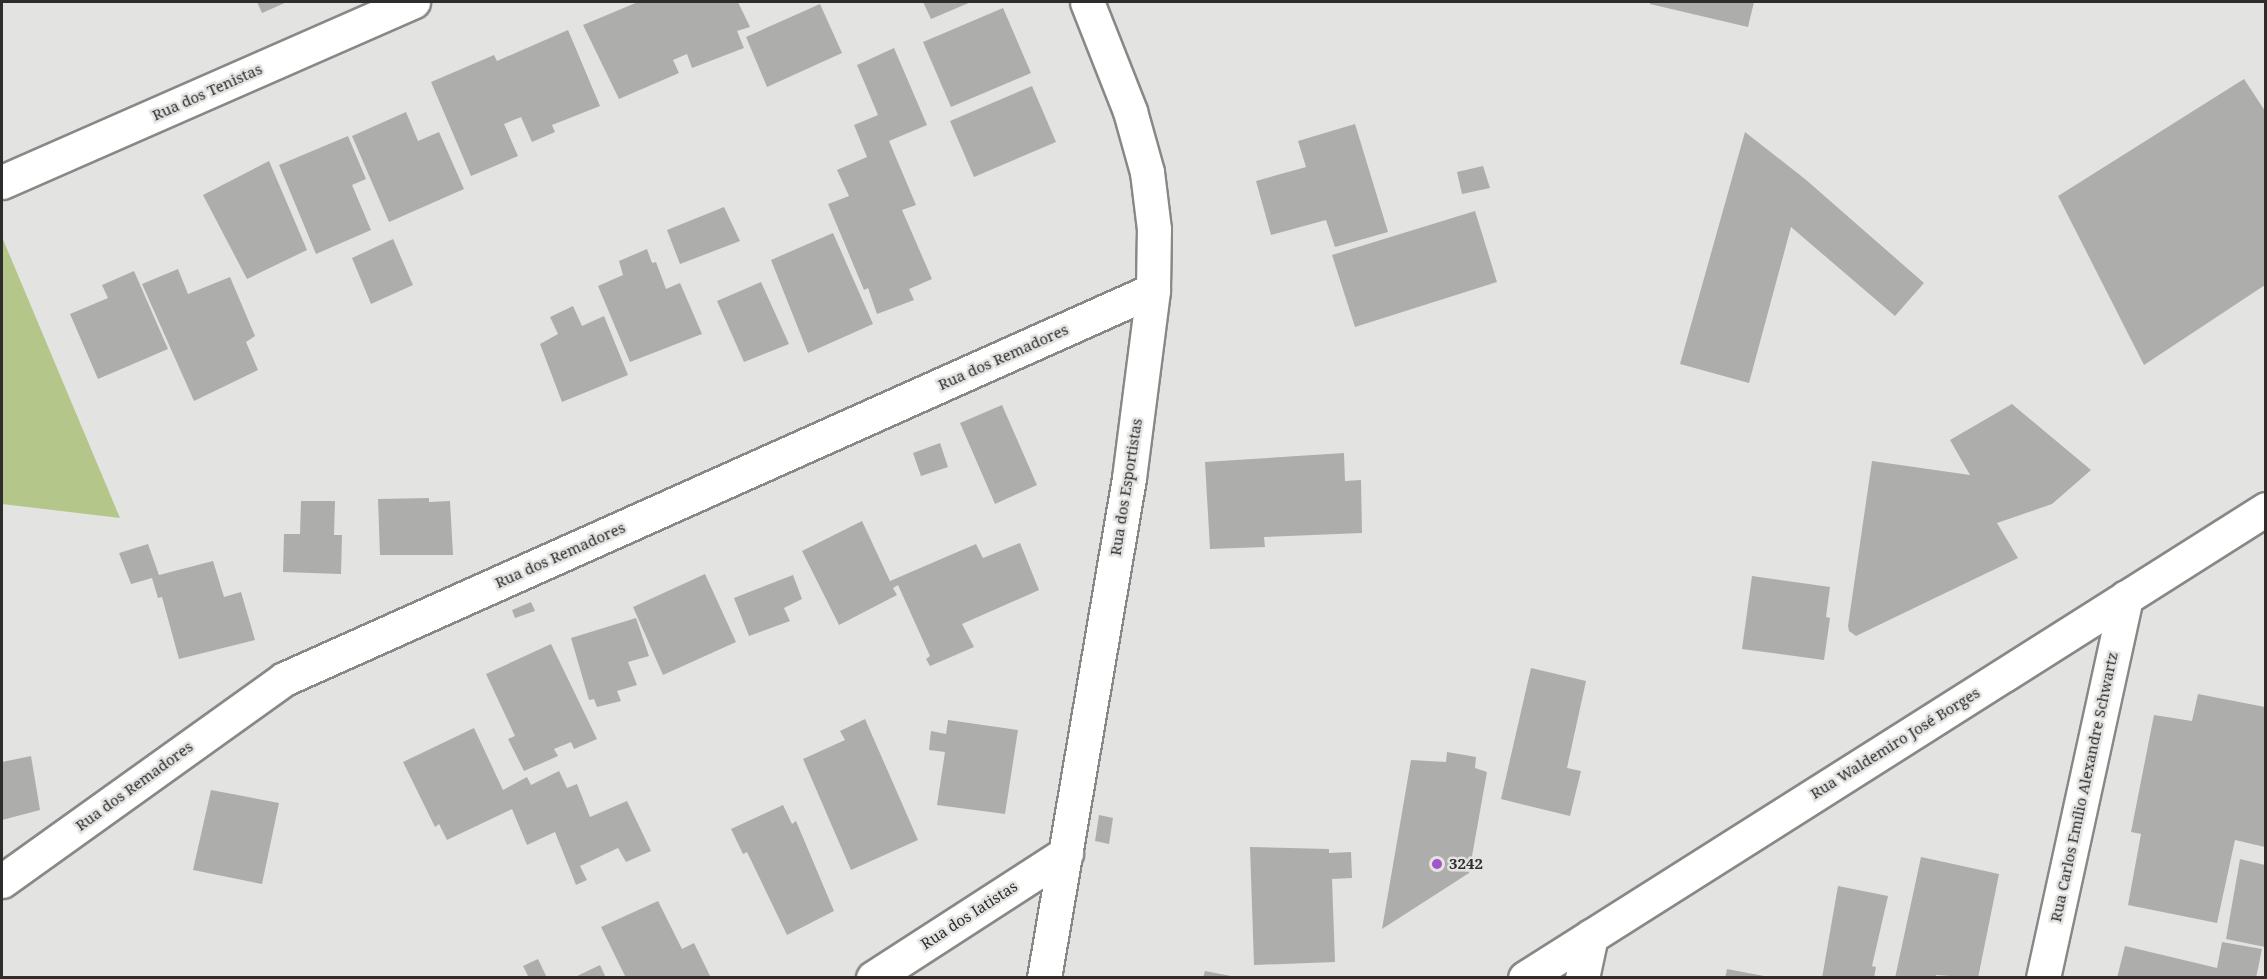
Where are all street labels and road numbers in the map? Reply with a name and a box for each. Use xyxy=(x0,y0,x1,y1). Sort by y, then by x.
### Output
street label: Rua dos Tenistas xyxy=(149,60,265,124)
street label: Rua dos Remadores xyxy=(935,320,1071,394)
street label: Rua dos Esportistas xyxy=(1106,417,1146,557)
street label: Rua dos Remadores xyxy=(492,518,628,592)
street label: Rua Carlos Emílio Alexandre Schwartz xyxy=(2047,650,2121,924)
street label: Rua Waldemiro José Borges xyxy=(1807,683,1983,803)
street label: Rua dos Remadores xyxy=(72,737,196,835)
street label: Rua dos Iatistas xyxy=(917,877,1021,953)

